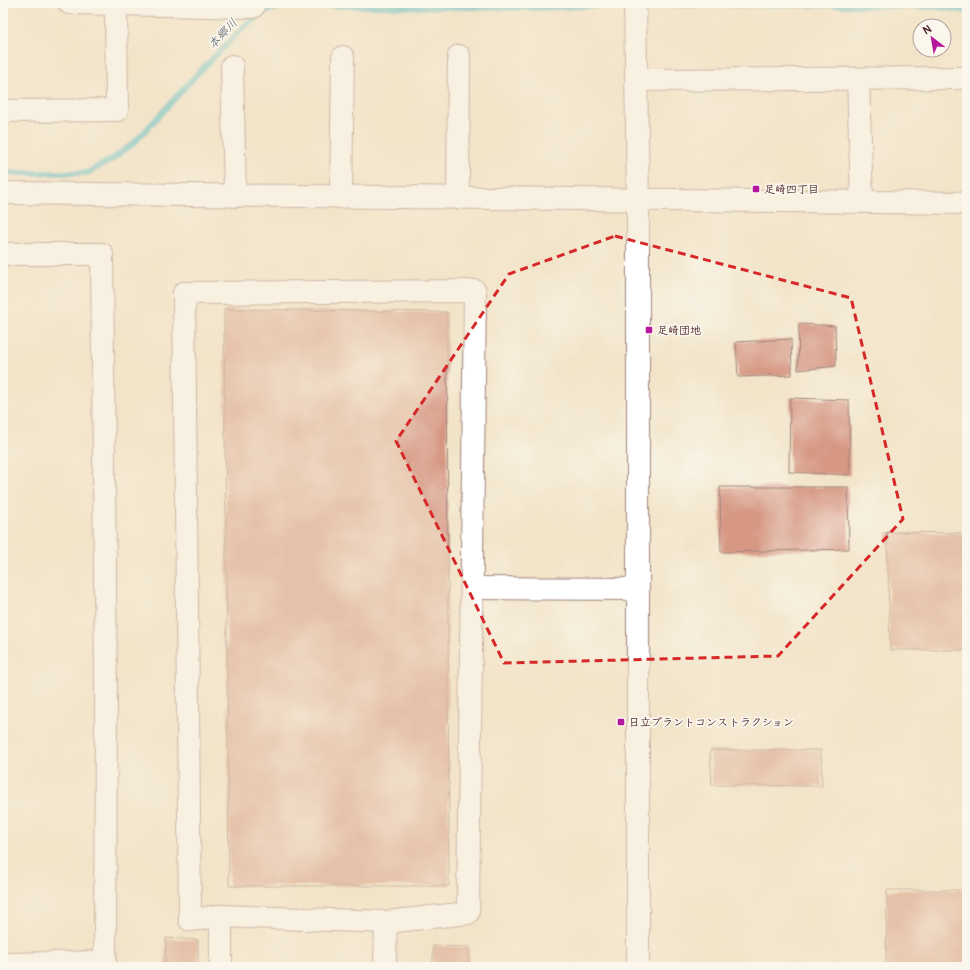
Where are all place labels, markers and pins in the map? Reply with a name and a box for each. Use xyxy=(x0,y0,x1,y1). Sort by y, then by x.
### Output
place label: 足崎四丁目 xyxy=(764,183,819,196)
marker: 足崎四丁目 xyxy=(751,184,761,194)
place label: 足崎団地 xyxy=(657,324,701,337)
marker: 足崎団地 xyxy=(644,325,654,335)
place label: 日立プラントコンストラクション xyxy=(629,716,794,729)
marker: 日立プラントコンストラクション xyxy=(616,717,626,727)

